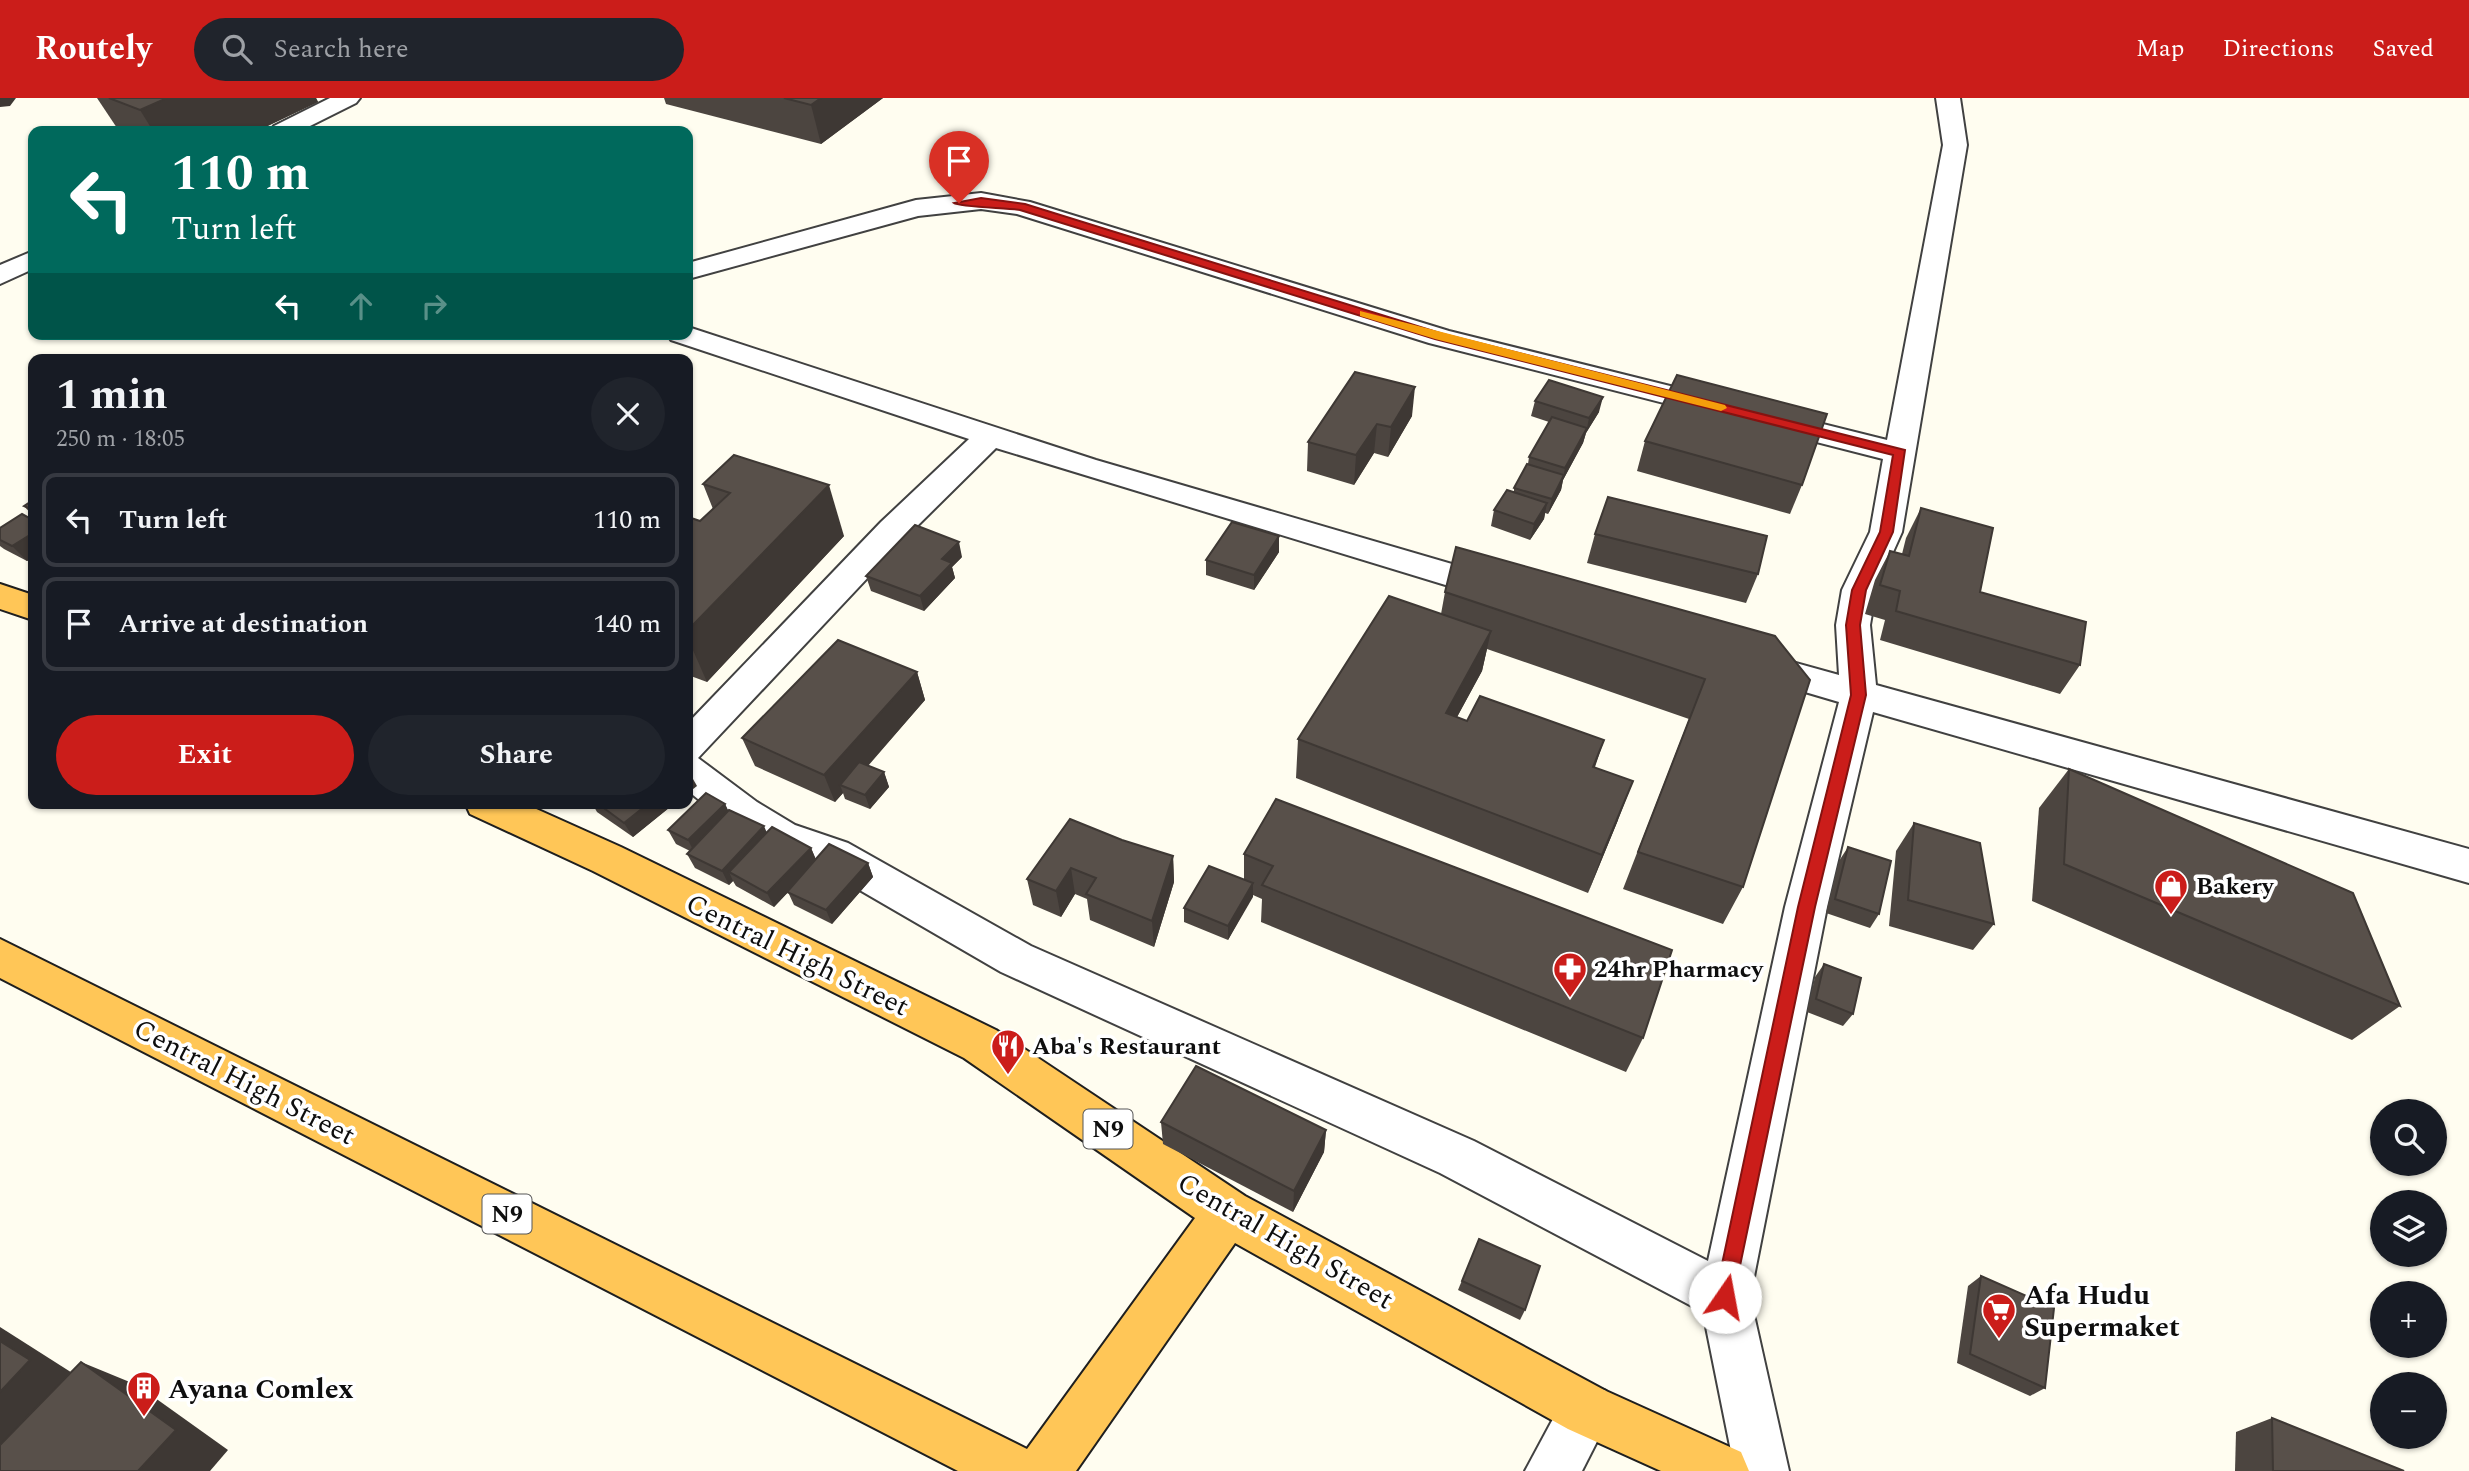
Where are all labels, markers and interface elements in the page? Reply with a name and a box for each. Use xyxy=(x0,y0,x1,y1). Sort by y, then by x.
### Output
search box xyxy=(194,18,684,81)
text: Routely xyxy=(35,24,152,74)
text: Search here xyxy=(274,29,409,69)
icon: search xyxy=(218,30,256,68)
text: Map xyxy=(2136,31,2184,67)
text: Directions xyxy=(2222,31,2334,67)
text: Saved xyxy=(2372,31,2434,67)
pin xyxy=(929,131,989,203)
text: 110 m xyxy=(171,137,310,212)
icon: arrive xyxy=(940,142,978,180)
icon: left xyxy=(56,154,147,245)
text: Turn left xyxy=(171,205,297,254)
icon: left xyxy=(269,287,307,325)
icon: ahead xyxy=(342,287,380,325)
icon: right xyxy=(415,287,453,325)
text: 1 min xyxy=(56,364,168,427)
button: close xyxy=(591,377,665,451)
text: 250 m · 18:05 xyxy=(56,422,185,457)
text: Turn left xyxy=(119,500,227,540)
text: 110 m xyxy=(593,500,661,540)
icon: left xyxy=(60,501,98,539)
text: Arrive at destination xyxy=(119,604,368,644)
text: 140 m xyxy=(593,604,661,644)
icon: arrive xyxy=(60,605,98,643)
button: Exit xyxy=(56,715,354,795)
button: Share xyxy=(368,715,665,795)
shop icon: Bakery xyxy=(2152,867,2190,916)
place label: Bakery xyxy=(2196,869,2275,905)
street label: Central High Street xyxy=(678,883,916,1028)
pharmacy icon: 24hr Pharmacy xyxy=(1551,950,1589,999)
place label: 24hr Pharmacy xyxy=(1594,952,1765,988)
street label: Central High Street xyxy=(126,1008,363,1157)
restaurant icon: Aba's Restaurant xyxy=(989,1027,1027,1076)
place label: Aba's Restaurant xyxy=(1032,1029,1221,1065)
map controls xyxy=(2370,1099,2447,1449)
button: search xyxy=(2370,1099,2447,1176)
road number: N9 xyxy=(1084,1110,1132,1148)
street label: Central High Street xyxy=(1169,1162,1402,1321)
button: layers xyxy=(2370,1190,2447,1267)
road number: N9 xyxy=(482,1194,532,1233)
position arrow xyxy=(1688,1260,1762,1334)
place label: Afa Hudu Supermaket xyxy=(2024,1274,2180,1349)
button: + xyxy=(2370,1281,2447,1358)
supermarket icon: Afa Hudu Supermaket xyxy=(1980,1291,2018,1340)
place label: Ayana Comlex xyxy=(168,1368,354,1411)
building icon: Ayana Comlex xyxy=(125,1369,163,1418)
button: − xyxy=(2370,1372,2447,1449)

